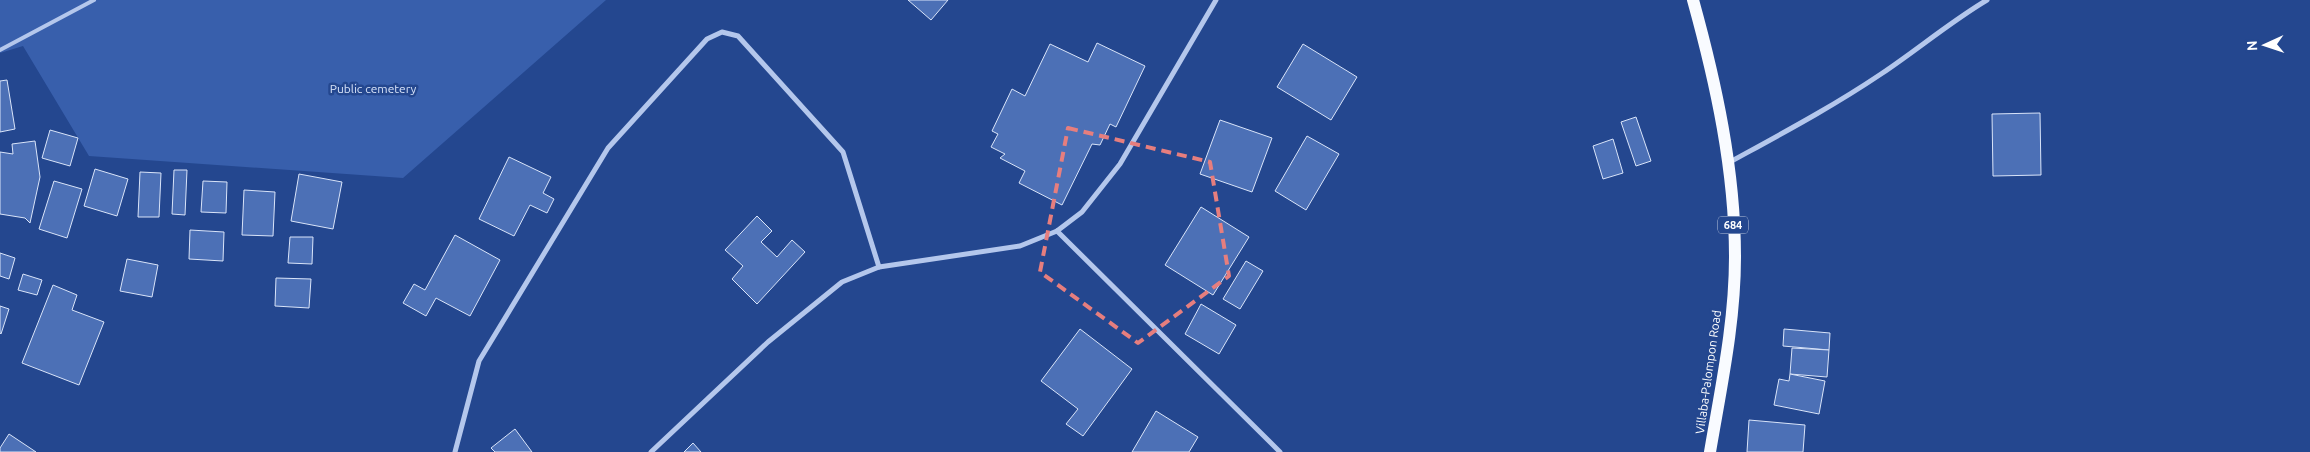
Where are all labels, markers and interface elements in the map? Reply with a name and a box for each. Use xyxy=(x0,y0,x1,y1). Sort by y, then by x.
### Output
north arrow xyxy=(2240,20,2290,70)
text: N xyxy=(2244,40,2260,51)
park label: Public cemetery xyxy=(330,82,416,95)
road number: 684 xyxy=(1718,216,1748,234)
street label: Villaba-Palompon Road xyxy=(1693,309,1723,435)

